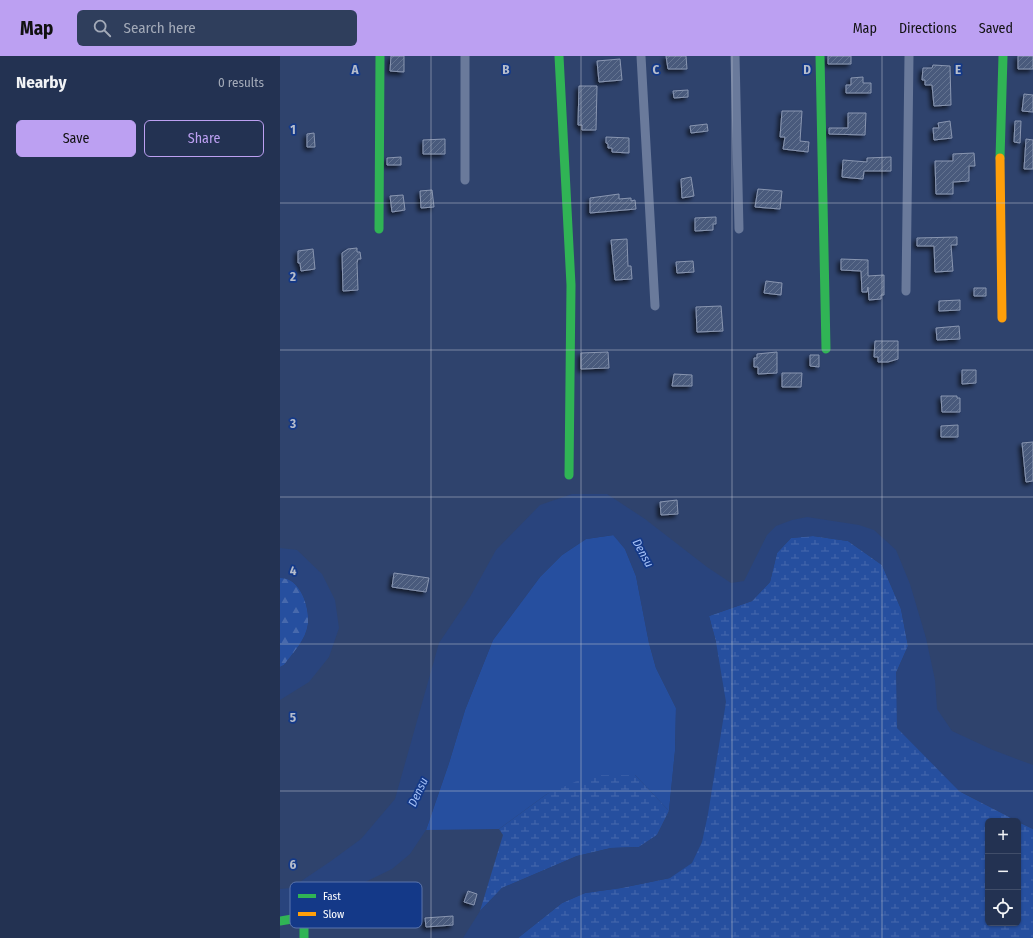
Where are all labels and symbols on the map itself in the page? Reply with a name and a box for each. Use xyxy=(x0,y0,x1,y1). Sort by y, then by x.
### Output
text: A xyxy=(350,62,359,77)
text: B xyxy=(502,62,510,77)
text: C xyxy=(653,62,660,77)
text: D xyxy=(803,62,811,77)
text: E xyxy=(955,62,961,77)
text: 1 xyxy=(290,122,296,137)
text: 2 xyxy=(289,269,296,284)
text: 3 xyxy=(289,416,296,431)
water label: Densu xyxy=(630,536,656,570)
text: 4 xyxy=(290,563,297,578)
text: 5 xyxy=(290,710,296,725)
water label: Densu xyxy=(405,775,431,809)
text: 6 xyxy=(290,857,297,872)
legend xyxy=(290,882,422,928)
text: Fast xyxy=(323,890,341,903)
text: Slow xyxy=(323,908,344,921)

